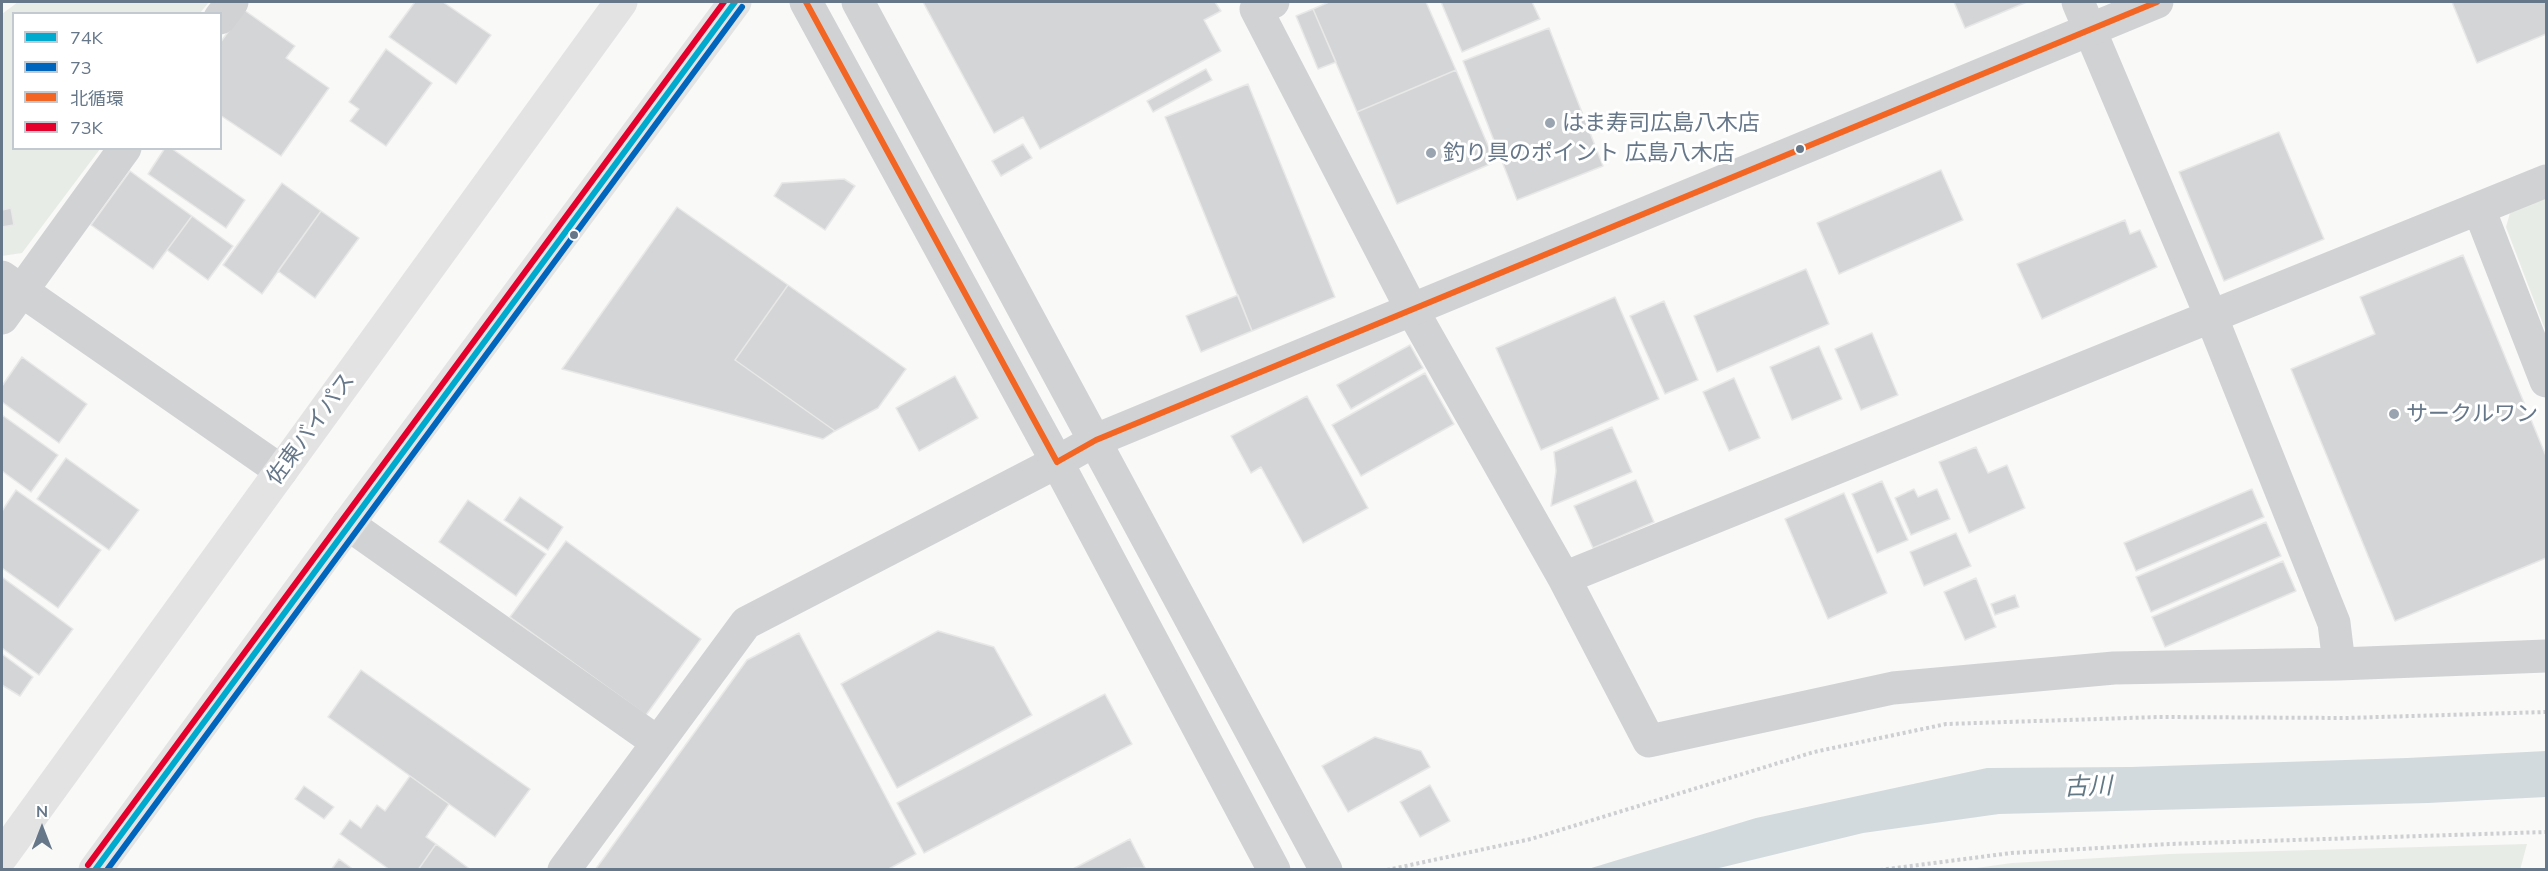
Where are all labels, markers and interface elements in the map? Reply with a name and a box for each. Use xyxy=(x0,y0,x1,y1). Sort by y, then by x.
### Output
legend xyxy=(12,12,222,150)
text: 74K xyxy=(70,26,103,49)
text: 73 xyxy=(70,56,92,79)
text: 北循環 xyxy=(70,87,124,110)
place label: はま寿司広島八木店 xyxy=(1562,110,1760,136)
text: 73K xyxy=(70,116,103,139)
marker: はま寿司広島八木店 xyxy=(1543,116,1557,130)
place label: 釣り具のポイント 広島八木店 xyxy=(1443,140,1735,166)
unlabelled marker xyxy=(1794,143,1806,155)
marker: 釣り具のポイント 広島八木店 xyxy=(1424,146,1438,160)
unlabelled marker xyxy=(568,229,580,241)
street label: 佐東バイパス xyxy=(262,368,360,490)
place label: サークルワン xyxy=(2406,401,2538,427)
marker: サークルワン xyxy=(2387,407,2401,421)
water label: 古川 xyxy=(2064,772,2112,802)
north arrow xyxy=(12,799,72,859)
text: N xyxy=(36,801,48,821)

